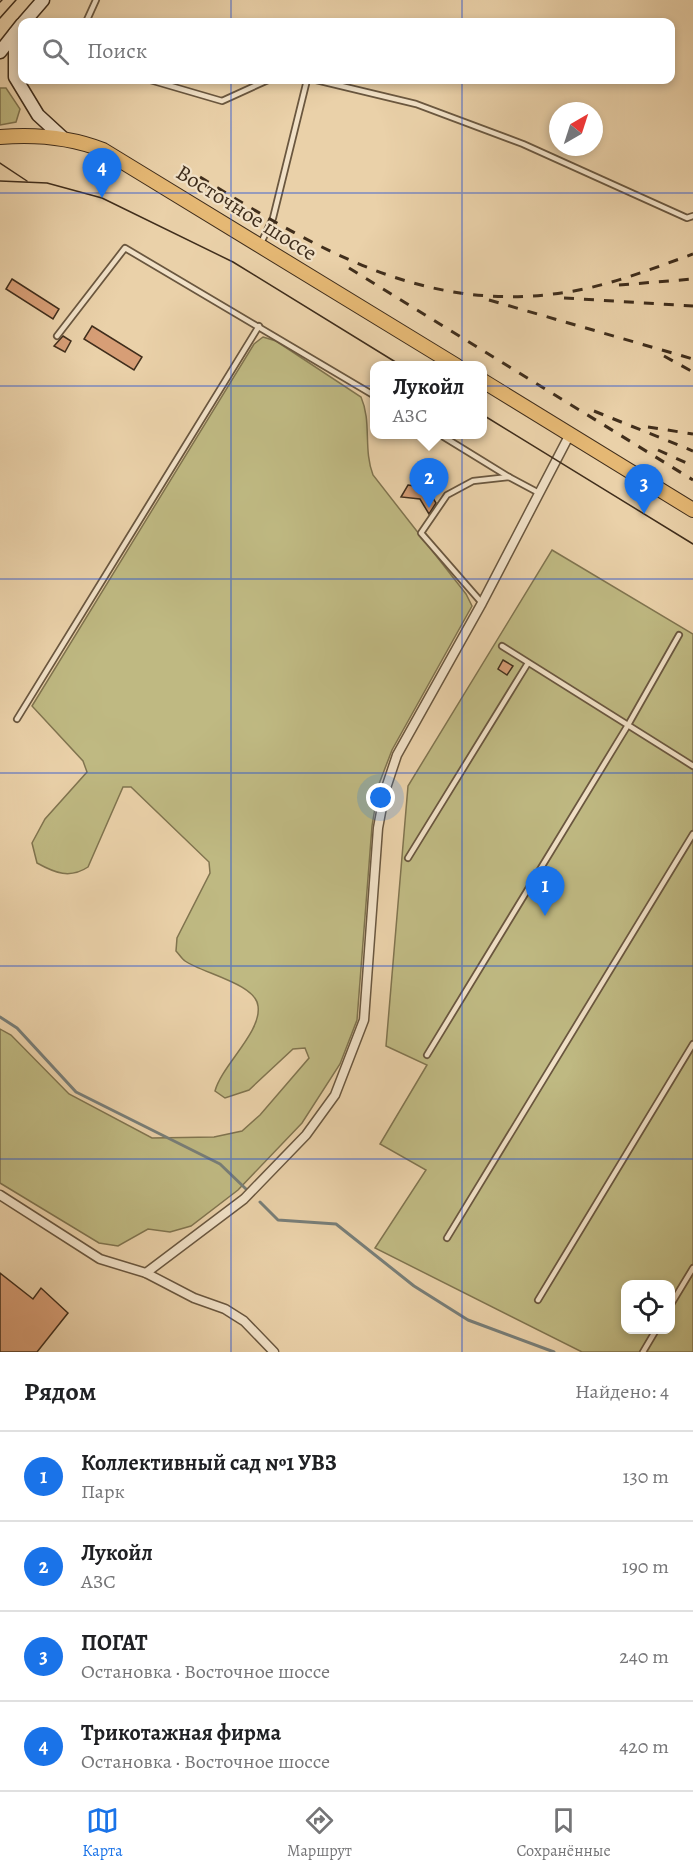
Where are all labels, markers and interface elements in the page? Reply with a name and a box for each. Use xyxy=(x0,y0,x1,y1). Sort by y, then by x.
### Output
search box xyxy=(18,18,675,84)
icon: search xyxy=(39,35,72,68)
text: Поиск xyxy=(87,36,147,66)
north arrow xyxy=(549,102,603,156)
pin: 4 xyxy=(82,148,122,198)
street label: Восточное шоссе xyxy=(170,157,323,268)
popup xyxy=(370,361,487,439)
text: Лукойл xyxy=(393,372,464,402)
text: АЗС xyxy=(393,402,427,429)
pin: 2 xyxy=(410,458,448,508)
pin: 3 xyxy=(624,464,664,514)
your location xyxy=(366,783,395,812)
pin: 1 xyxy=(526,866,564,916)
map controls xyxy=(621,1280,675,1334)
button: locate xyxy=(621,1280,675,1334)
text: Рядом xyxy=(24,1374,96,1409)
text: Найдено: 4 xyxy=(575,1378,669,1405)
text: Коллективный сад №1 УВЗ xyxy=(81,1448,337,1478)
text: 1 xyxy=(40,1463,47,1490)
text: 130 m xyxy=(623,1463,669,1490)
text: Парк xyxy=(81,1478,125,1505)
text: Лукойл xyxy=(81,1538,153,1568)
text: 2 xyxy=(39,1553,48,1580)
text: 190 m xyxy=(622,1553,669,1580)
text: АЗС xyxy=(81,1568,116,1595)
text: ПОГАТ xyxy=(81,1628,148,1658)
text: 3 xyxy=(39,1643,48,1670)
text: 240 m xyxy=(619,1643,669,1670)
text: Остановка · Восточное шоссе xyxy=(81,1658,330,1685)
text: Трикотажная фирма xyxy=(81,1718,281,1748)
text: 4 xyxy=(39,1733,48,1760)
text: 420 m xyxy=(619,1733,669,1760)
text: Остановка · Восточное шоссе xyxy=(81,1748,330,1775)
tab: Карта xyxy=(82,1804,123,1862)
tab: Маршрут xyxy=(287,1804,352,1862)
tab: Сохранённые xyxy=(516,1804,611,1862)

